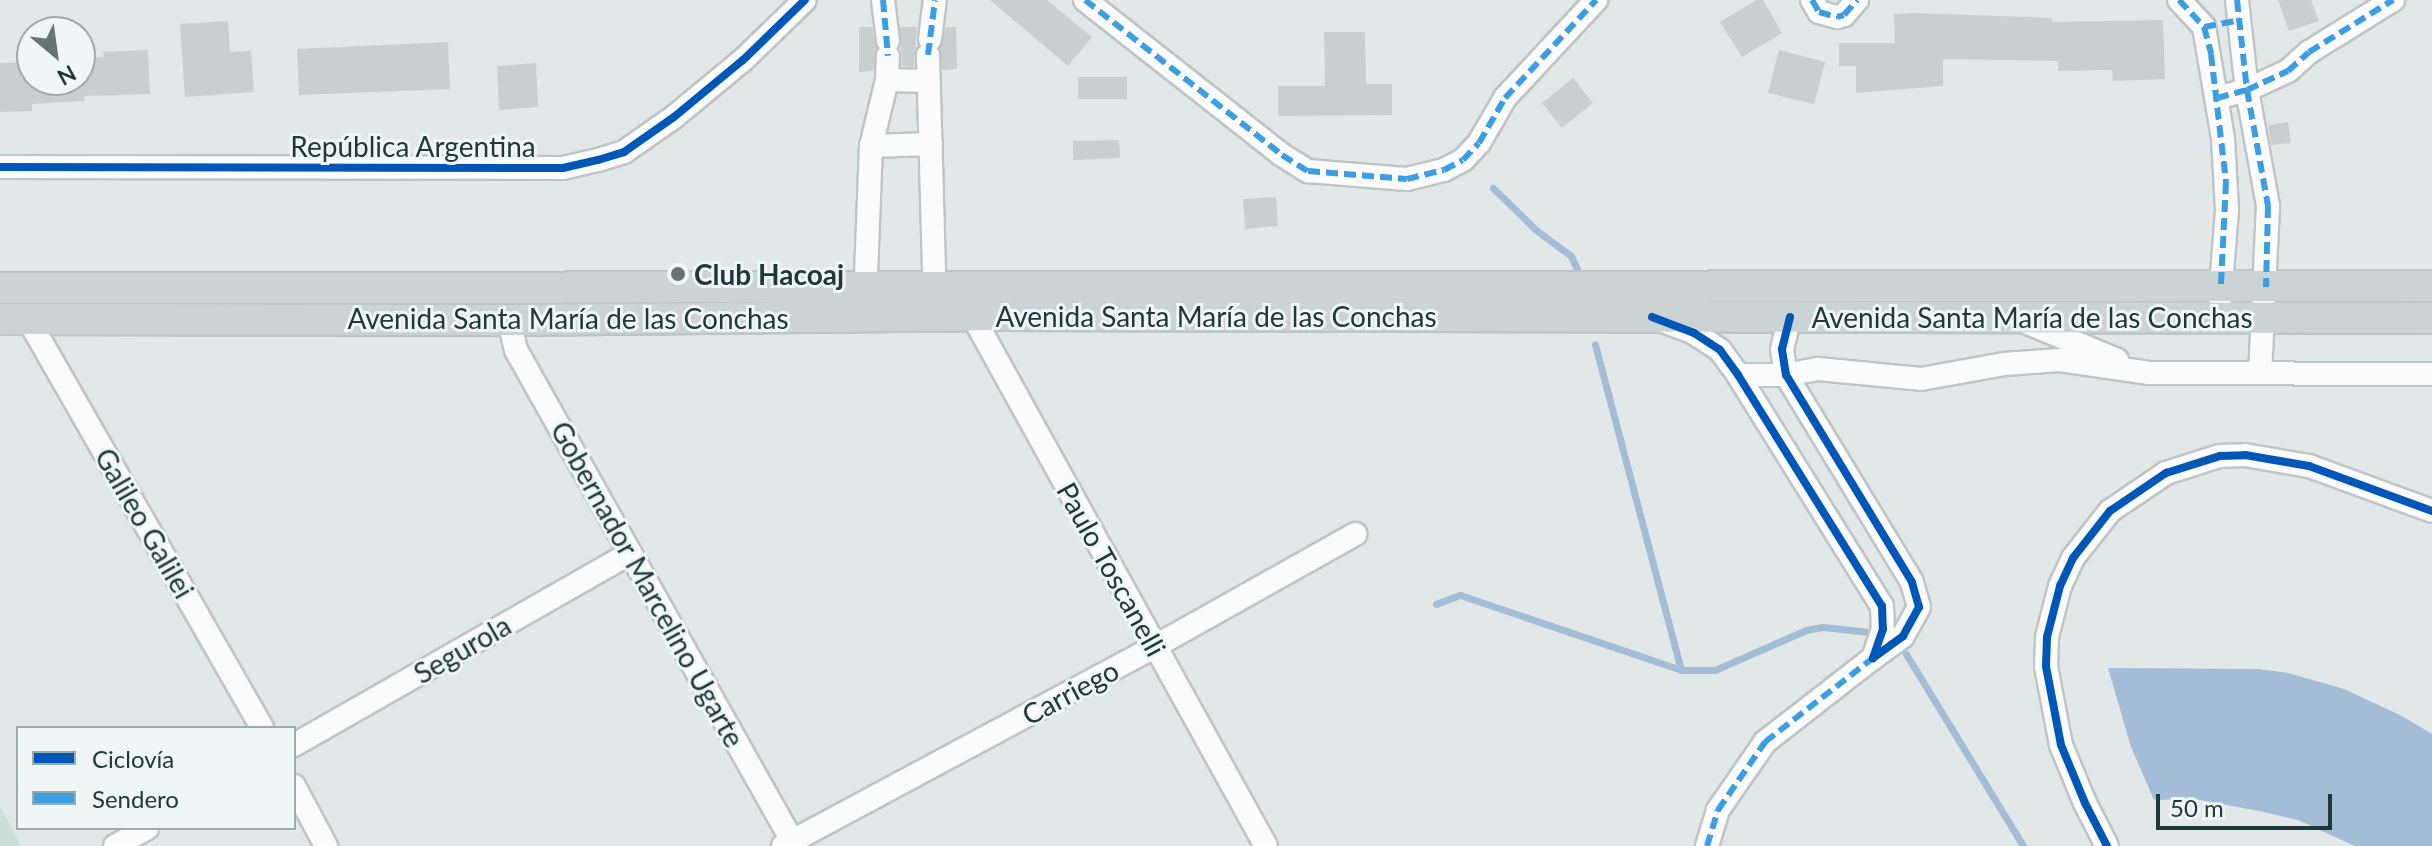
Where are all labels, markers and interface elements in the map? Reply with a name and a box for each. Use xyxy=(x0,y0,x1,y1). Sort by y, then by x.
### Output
north arrow xyxy=(16,16,96,96)
text: N xyxy=(53,60,81,92)
street label: República Argentina xyxy=(290,129,536,163)
place label: Club Hacoaj xyxy=(694,257,844,291)
marker: Club Hacoaj xyxy=(669,265,687,283)
street label: Avenida Santa María de las Conchas xyxy=(995,299,1437,333)
street label: Avenida Santa María de las Conchas xyxy=(1811,300,2253,334)
street label: Avenida Santa María de las Conchas xyxy=(347,301,789,335)
street label: Gobernador Marcelino Ugarte xyxy=(544,415,752,753)
street label: Galileo Galilei xyxy=(89,442,201,604)
street label: Paulo Toscanelli xyxy=(1050,476,1174,662)
street label: Segurola xyxy=(408,608,516,690)
street label: Carriego xyxy=(1016,653,1124,731)
legend xyxy=(16,726,296,830)
text: Ciclovía xyxy=(92,744,174,773)
scale bar xyxy=(2160,778,2336,828)
text: Sendero xyxy=(92,784,179,813)
text: 50 m xyxy=(2170,793,2224,822)

